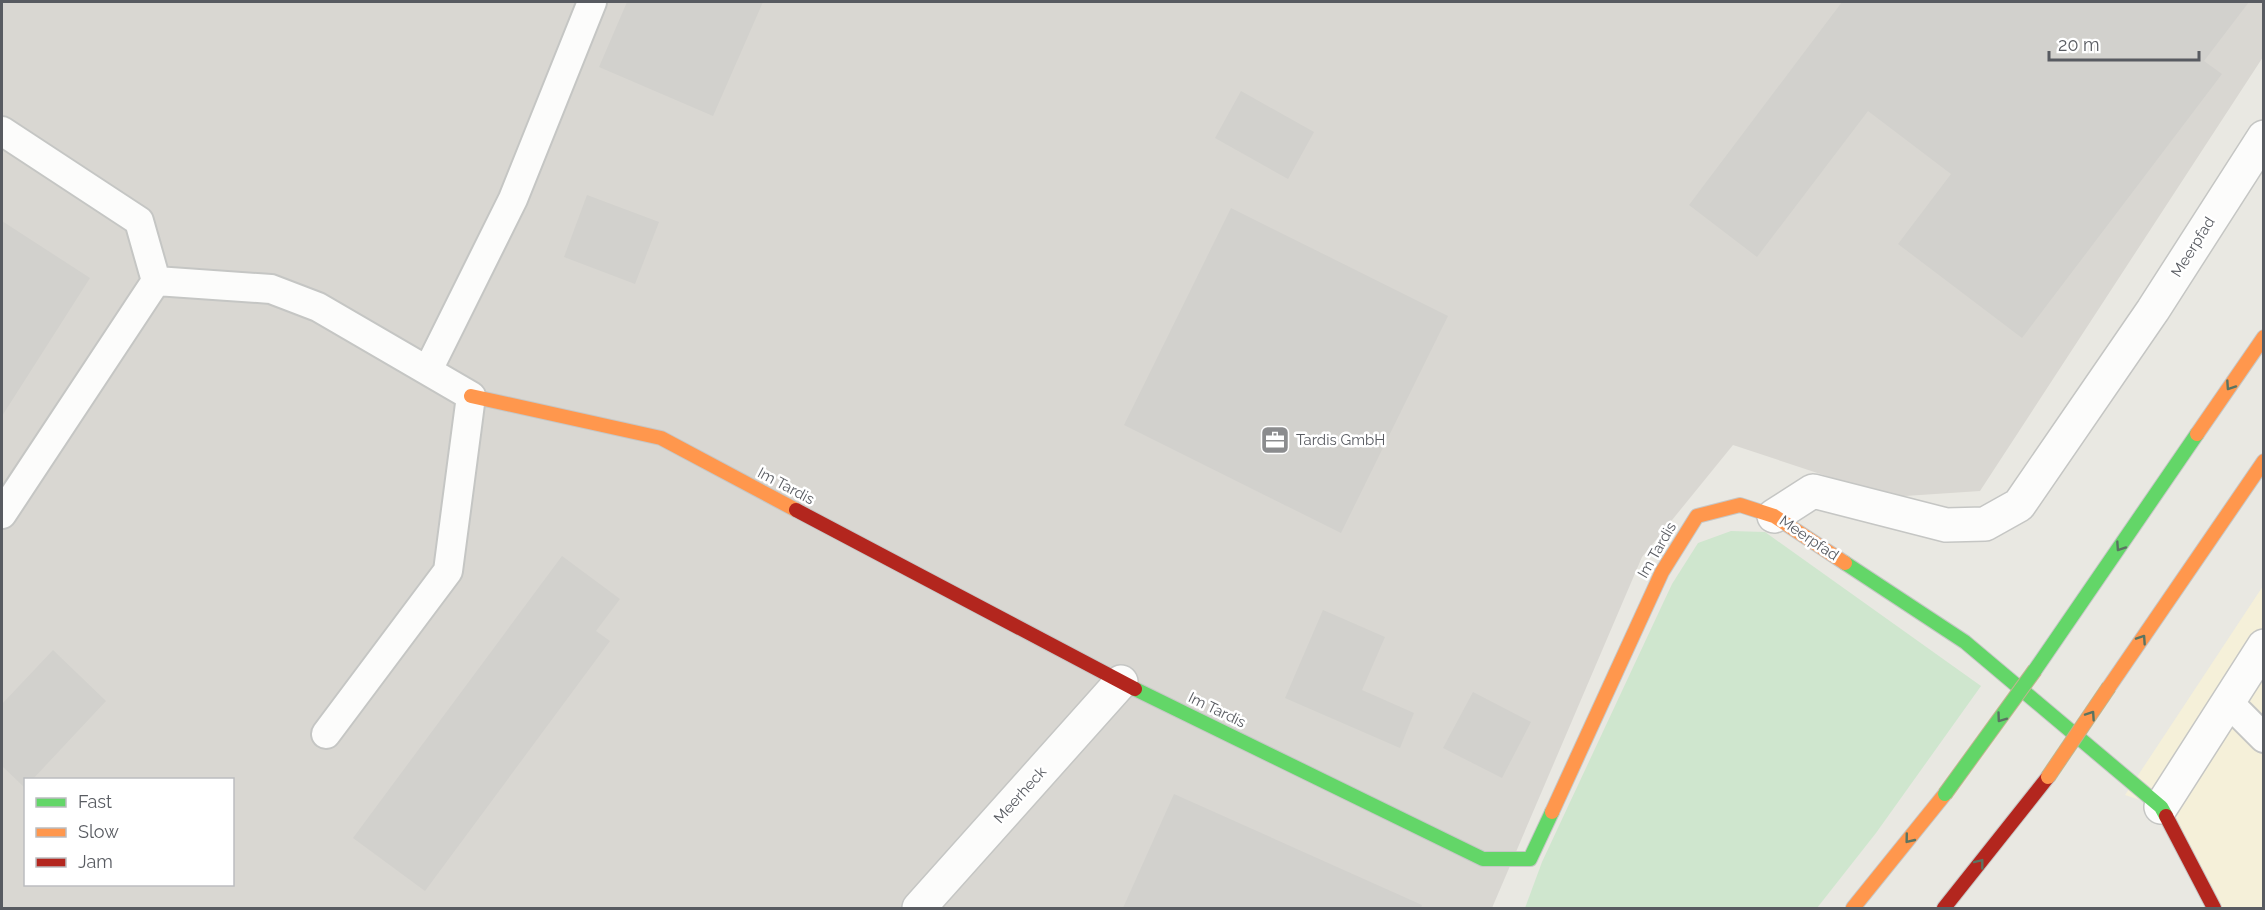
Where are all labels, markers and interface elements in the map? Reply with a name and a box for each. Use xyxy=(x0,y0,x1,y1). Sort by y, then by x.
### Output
scale bar xyxy=(2049,24,2199,62)
text: 20 m xyxy=(2058,34,2100,55)
street label: Meerpfad xyxy=(2167,214,2219,280)
one-way arrow xyxy=(2227,379,2238,390)
office icon: Tardis GmbH xyxy=(1259,424,1291,456)
place label: Tardis GmbH xyxy=(1296,431,1385,449)
street label: Im Tardis xyxy=(755,464,817,508)
street label: Meerpfad xyxy=(1776,512,1842,564)
street label: Im Tardis xyxy=(1634,519,1680,581)
one-way arrow xyxy=(2116,540,2127,551)
one-way arrow xyxy=(2135,635,2146,646)
street label: Im Tardis xyxy=(1185,688,1249,732)
one-way arrow xyxy=(2083,710,2094,721)
one-way arrow xyxy=(1997,711,2008,722)
street label: Meerheck xyxy=(990,763,1050,827)
legend xyxy=(24,778,234,886)
text: Fast xyxy=(78,791,112,812)
text: Slow xyxy=(78,821,119,842)
one-way arrow xyxy=(1905,833,1916,844)
text: Jam xyxy=(78,851,113,872)
one-way arrow xyxy=(1973,858,1984,869)

